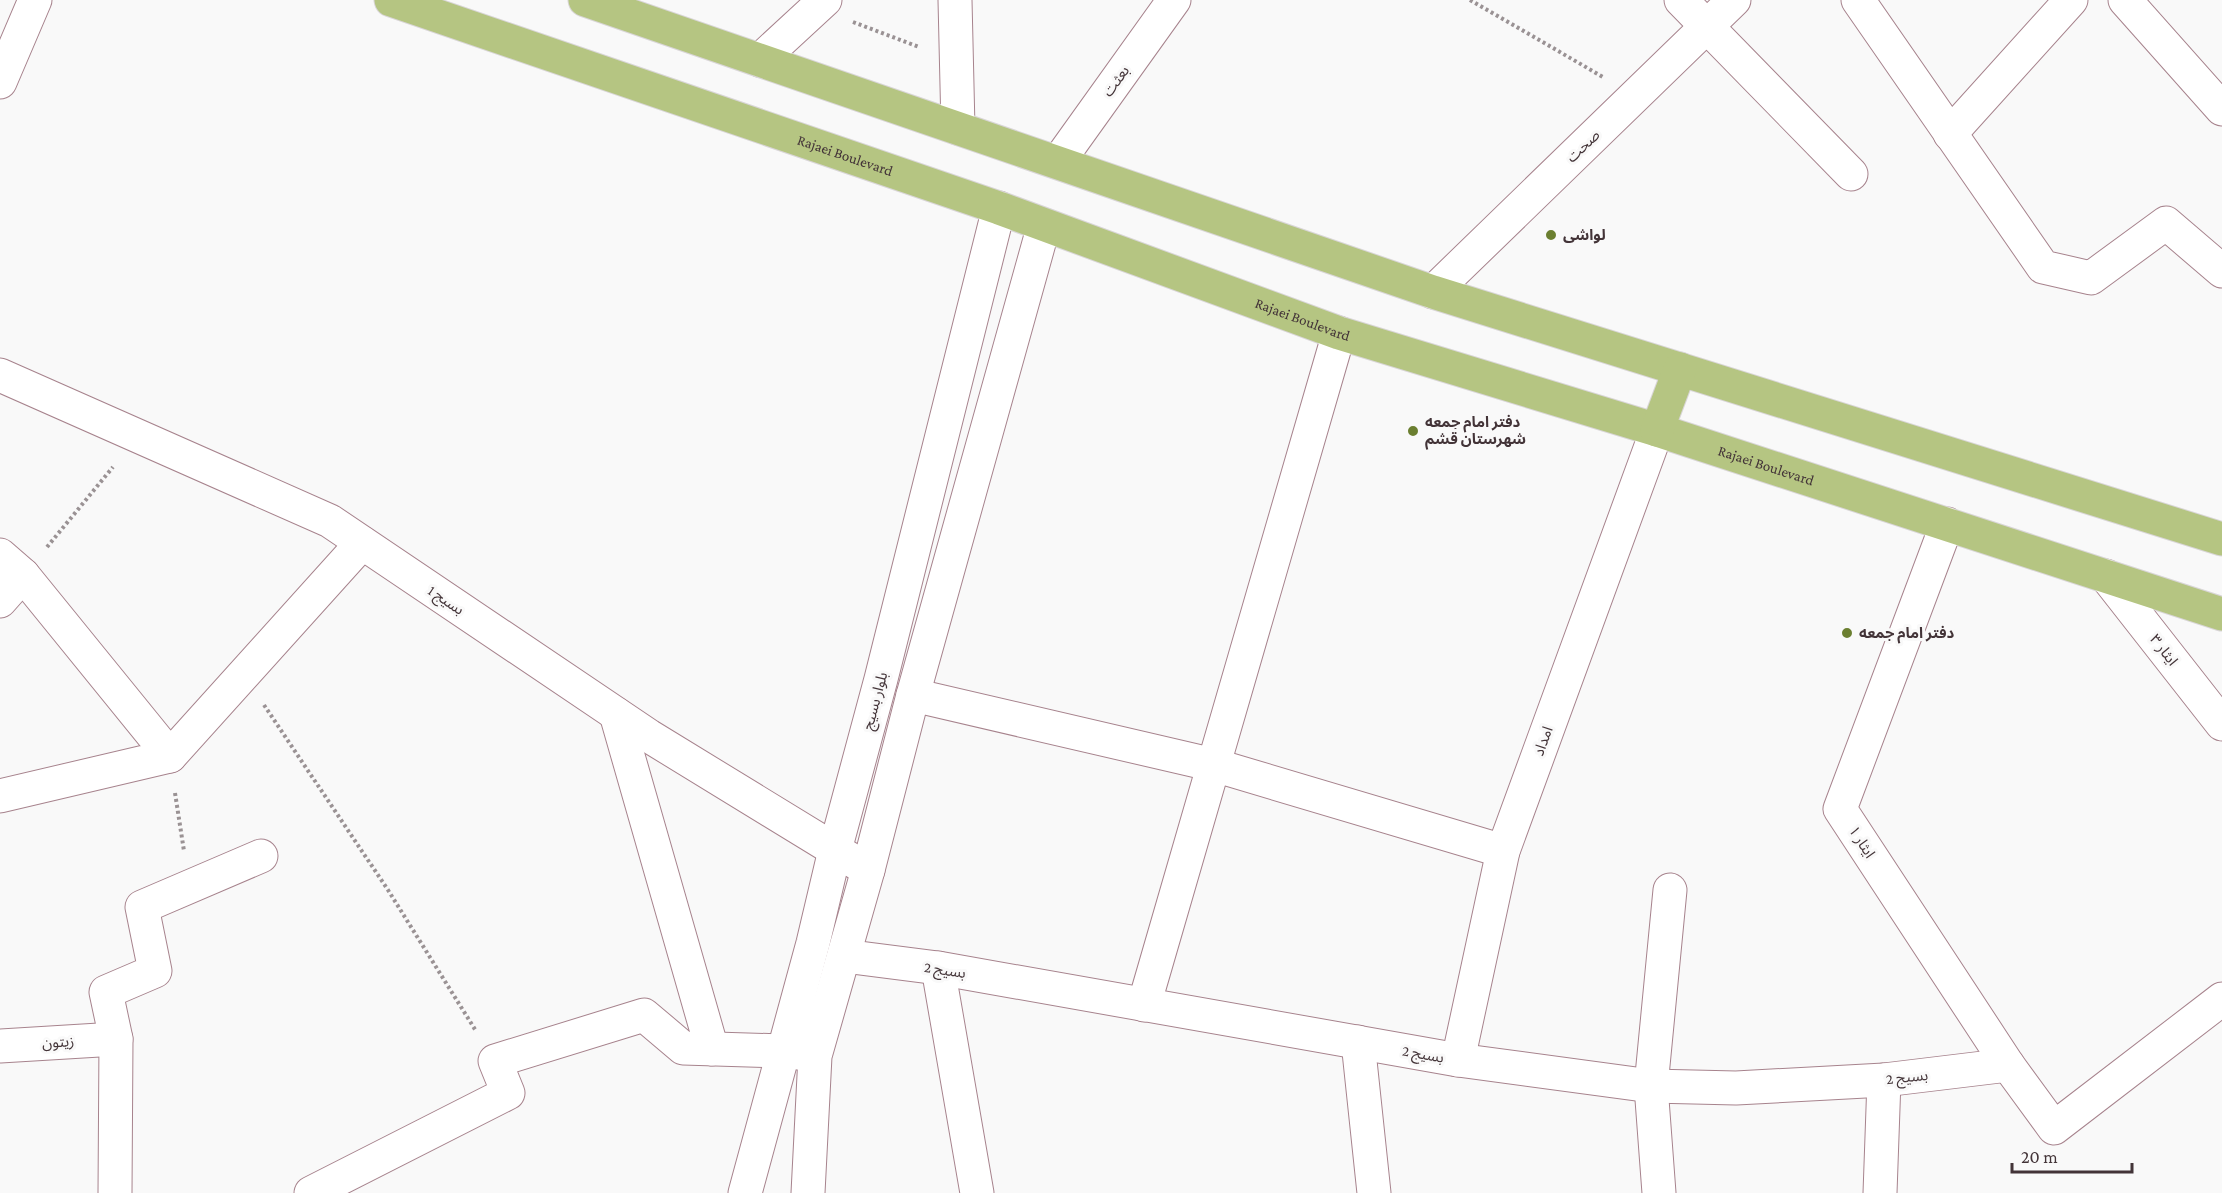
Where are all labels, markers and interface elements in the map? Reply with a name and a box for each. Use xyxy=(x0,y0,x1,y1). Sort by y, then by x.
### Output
street label: بعثت xyxy=(1100,63,1132,99)
street label: صحت xyxy=(1563,127,1603,165)
street label: Rajaei Boulevard xyxy=(795,132,895,179)
place label: لواشی xyxy=(1563,227,1606,244)
marker: لواشی xyxy=(1544,228,1558,242)
street label: Rajaei Boulevard xyxy=(1253,295,1352,344)
place label: دفتر امام جمعه شهرستان قشم xyxy=(1425,414,1526,450)
marker: دفتر امام جمعه شهرستان قشم xyxy=(1406,424,1420,438)
street label: Rajaei Boulevard xyxy=(1716,442,1816,489)
street label: بسیج 1 xyxy=(423,582,467,621)
place label: دفتر امام جمعه xyxy=(1859,625,1954,644)
marker: دفتر امام جمعه xyxy=(1840,626,1854,640)
street label: ایثار ۳ xyxy=(2146,631,2181,669)
street label: بلوار بسیج xyxy=(860,670,894,733)
street label: امداد xyxy=(1530,724,1556,758)
street label: ایثار ۱ xyxy=(1845,823,1878,862)
street label: بسیج 2 xyxy=(922,959,967,985)
street label: زیتون xyxy=(41,1033,75,1052)
street label: بسیج 2 xyxy=(1400,1042,1445,1069)
street label: بسیج 2 xyxy=(1885,1067,1929,1091)
scale bar xyxy=(2012,1136,2132,1174)
text: 20 m xyxy=(2021,1147,2058,1167)

